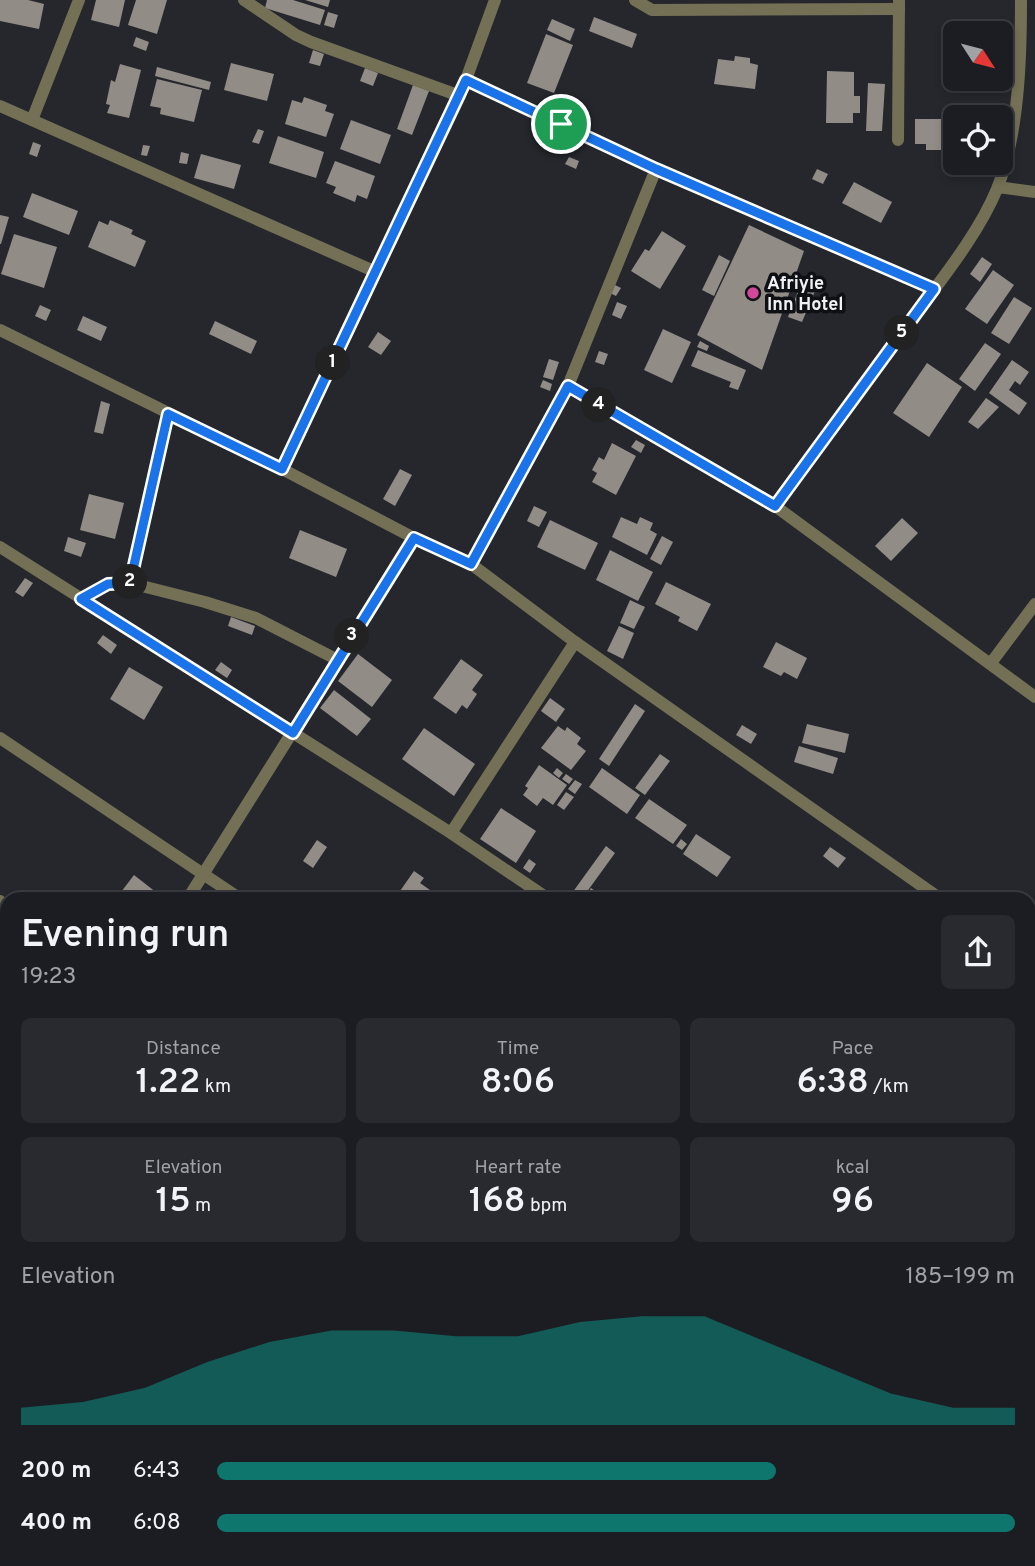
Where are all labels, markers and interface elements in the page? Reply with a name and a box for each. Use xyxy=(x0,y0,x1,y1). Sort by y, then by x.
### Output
north arrow xyxy=(943,21,1013,91)
map controls xyxy=(943,21,1013,175)
pin xyxy=(531,94,591,154)
icon: arrive xyxy=(542,105,580,143)
button: locate xyxy=(943,105,1013,175)
place label: Afriyie Inn Hotel xyxy=(767,273,843,317)
marker: Afriyie Inn Hotel xyxy=(745,285,761,301)
pin: 5 xyxy=(884,316,920,350)
text: 5 xyxy=(896,320,907,344)
pin: 1 xyxy=(316,346,350,380)
text: 1 xyxy=(329,350,336,374)
pin: 4 xyxy=(582,388,616,422)
text: 4 xyxy=(592,392,605,416)
pin: 2 xyxy=(113,564,148,600)
text: 2 xyxy=(124,569,135,593)
pin: 3 xyxy=(334,618,370,654)
text: 3 xyxy=(346,623,357,647)
text: Evening run xyxy=(21,912,229,961)
button: share xyxy=(941,915,1015,989)
text: 19:23 xyxy=(21,963,76,992)
text: Distance xyxy=(146,1037,221,1061)
text: Time xyxy=(497,1037,539,1061)
text: Pace xyxy=(832,1037,874,1061)
text: 1.22 xyxy=(136,1061,200,1105)
text: 8:06 xyxy=(481,1061,555,1105)
text: 6:38 xyxy=(796,1061,869,1105)
text: km xyxy=(200,1075,231,1099)
text: /km xyxy=(869,1075,909,1099)
text: Elevation xyxy=(144,1156,222,1180)
text: Heart rate xyxy=(475,1156,561,1180)
text: kcal xyxy=(836,1156,870,1180)
text: 15 xyxy=(155,1180,191,1224)
text: 168 xyxy=(469,1180,526,1224)
text: 96 xyxy=(831,1180,874,1224)
text: m xyxy=(191,1194,211,1218)
text: bpm xyxy=(526,1194,567,1218)
text: Elevation xyxy=(21,1263,116,1292)
text: 185–199 m xyxy=(905,1263,1015,1292)
text: 200 m xyxy=(21,1457,91,1486)
text: 6:43 xyxy=(133,1457,180,1486)
text: 400 m xyxy=(21,1509,92,1538)
text: 6:08 xyxy=(133,1509,181,1538)

